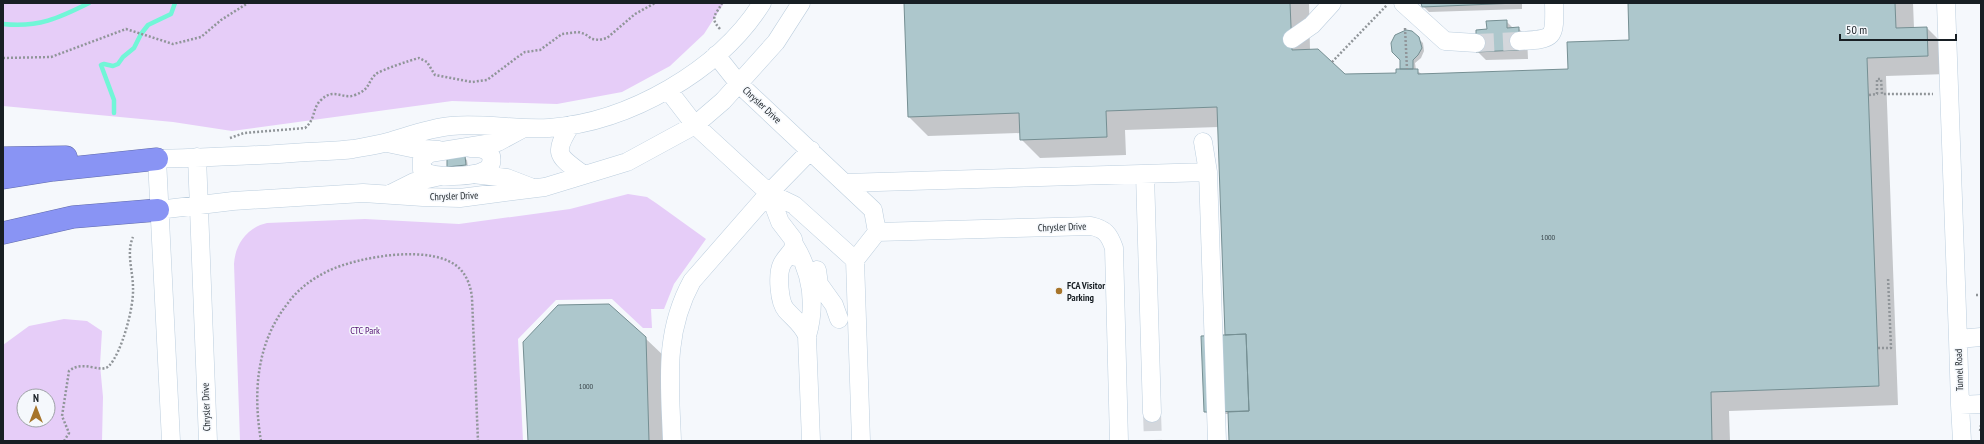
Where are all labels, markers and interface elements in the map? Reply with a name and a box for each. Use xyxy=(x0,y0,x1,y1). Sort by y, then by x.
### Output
scale bar xyxy=(1840,16,1956,42)
text: 50 m xyxy=(1846,22,1867,37)
street label: Chrysler Drive xyxy=(740,84,784,126)
street label: Chrysler Drive xyxy=(430,189,478,203)
street label: Chrysler Drive xyxy=(1038,220,1086,234)
house number: 1000 xyxy=(1541,232,1556,242)
place label: FCA Visitor Parking xyxy=(1067,279,1105,304)
marker: FCA Visitor Parking xyxy=(1054,286,1064,296)
park label: CTC Park xyxy=(350,324,380,337)
street label: Tunnel Road xyxy=(1952,349,1966,391)
house number: 1000 xyxy=(579,381,594,391)
street label: Chrysler Drive xyxy=(199,383,213,431)
north arrow xyxy=(16,388,56,428)
text: N xyxy=(33,391,39,405)

